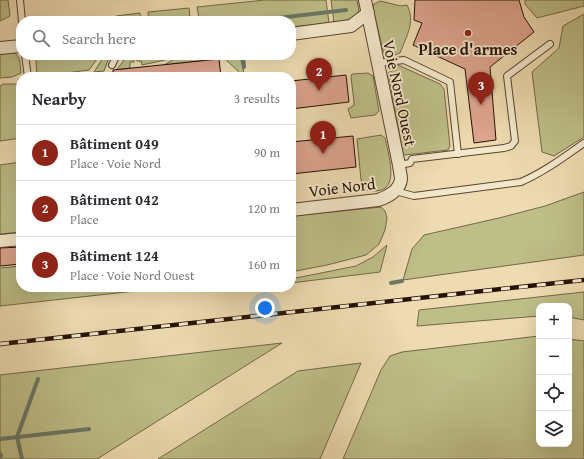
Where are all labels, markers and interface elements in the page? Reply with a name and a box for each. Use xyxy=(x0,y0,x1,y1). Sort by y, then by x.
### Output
search box xyxy=(16,16,296,60)
icon: search xyxy=(30,27,52,49)
text: Search here xyxy=(62,28,136,49)
marker: Place d'armes xyxy=(463,28,473,38)
place label: Place d'armes xyxy=(419,37,518,61)
street label: Voie Nord Ouest xyxy=(377,38,423,149)
pin: 2 xyxy=(306,58,332,91)
pin: 3 xyxy=(468,72,494,105)
text: Nearby xyxy=(32,86,86,111)
text: 3 results xyxy=(234,89,280,108)
pin: 1 xyxy=(310,121,336,154)
text: Bâtiment 049 xyxy=(70,133,159,154)
text: 1 xyxy=(42,143,48,162)
text: 90 m xyxy=(254,143,280,162)
text: Place · Voie Nord xyxy=(70,154,161,173)
street label: Voie Nord xyxy=(307,171,377,203)
text: Bâtiment 042 xyxy=(70,189,159,210)
text: 2 xyxy=(42,199,48,218)
text: 120 m xyxy=(248,199,280,218)
text: Place xyxy=(70,210,99,229)
text: Bâtiment 124 xyxy=(70,245,159,266)
text: 3 xyxy=(42,255,48,274)
text: 160 m xyxy=(248,255,280,274)
text: Place · Voie Nord Ouest xyxy=(70,266,194,285)
your location xyxy=(255,298,275,318)
map controls xyxy=(536,303,572,447)
button: + xyxy=(536,303,572,339)
button: − xyxy=(536,339,572,375)
button: locate xyxy=(536,375,572,411)
button: layers xyxy=(536,411,572,447)

